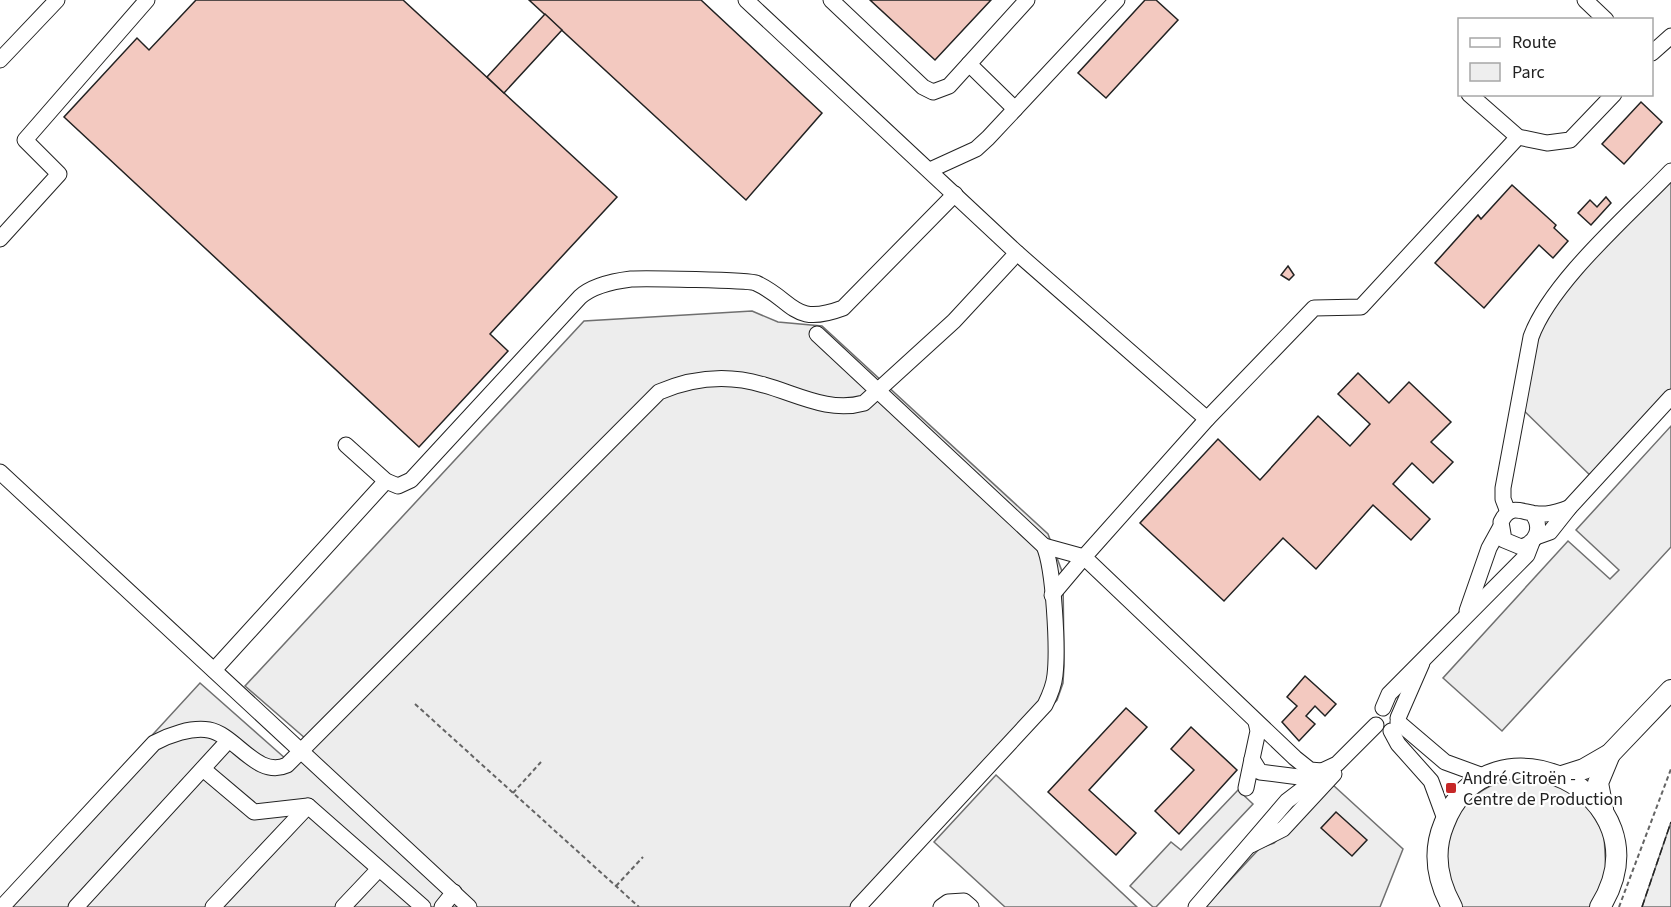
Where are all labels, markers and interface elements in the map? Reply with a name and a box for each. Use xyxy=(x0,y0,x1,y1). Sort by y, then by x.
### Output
legend xyxy=(1458,18,1653,96)
text: Route xyxy=(1512,30,1556,55)
text: Parc xyxy=(1512,60,1545,85)
place label: André Citroën - Centre de Production xyxy=(1463,766,1623,812)
marker: André Citroën - Centre de Production xyxy=(1444,781,1458,795)

